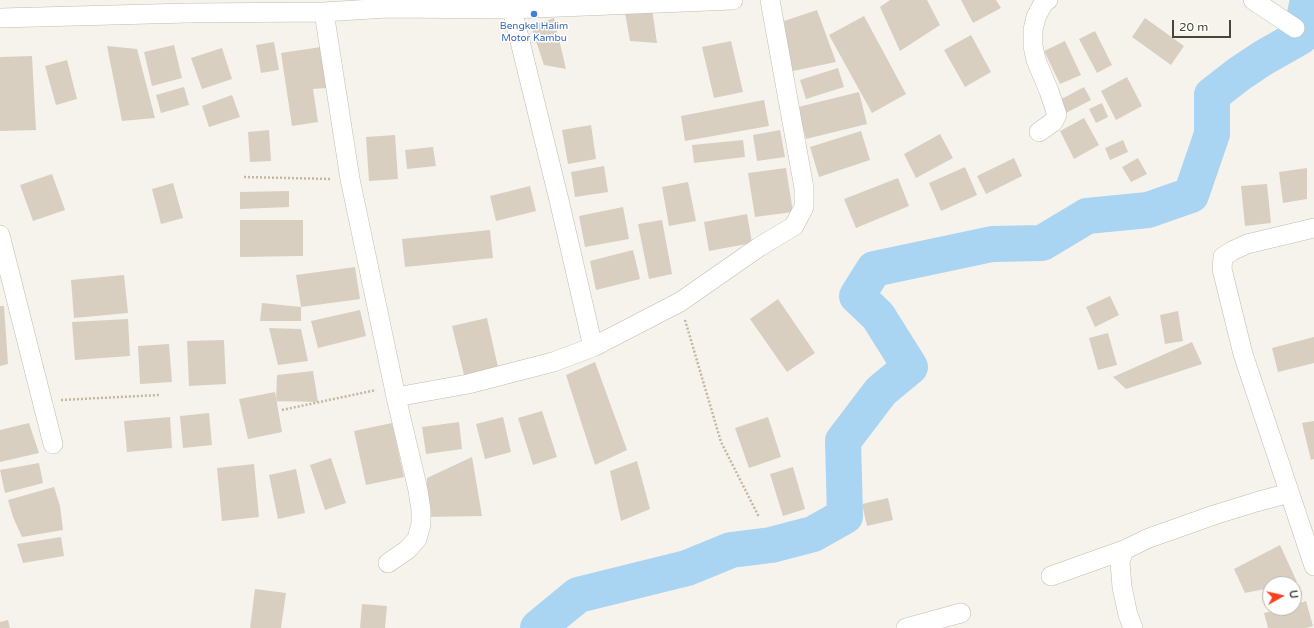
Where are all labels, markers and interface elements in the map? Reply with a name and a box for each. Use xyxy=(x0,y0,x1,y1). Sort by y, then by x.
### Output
marker: Bengkel Halim Motor Kambu xyxy=(529,9,539,19)
scale bar xyxy=(1174,12,1233,38)
place label: Bengkel Halim Motor Kambu xyxy=(500,20,568,44)
text: 20 m xyxy=(1179,20,1208,34)
north arrow xyxy=(1262,576,1302,616)
text: U xyxy=(1286,589,1300,599)

